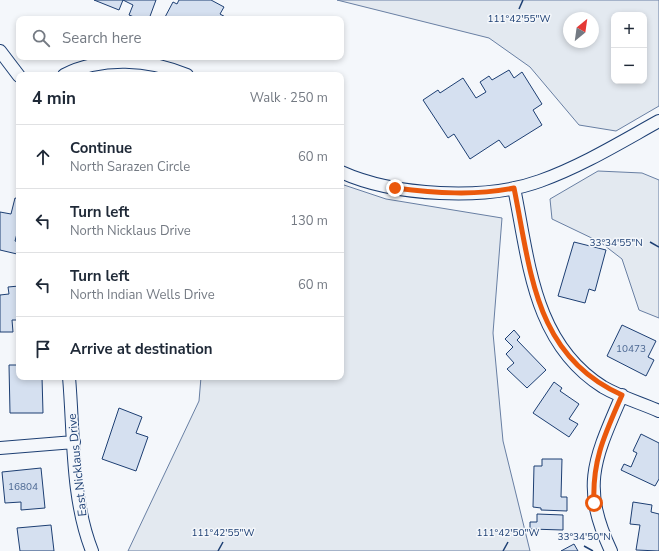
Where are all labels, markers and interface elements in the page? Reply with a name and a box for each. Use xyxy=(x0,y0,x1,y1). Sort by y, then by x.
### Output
text: 111°42'55"W xyxy=(488,12,550,26)
north arrow xyxy=(563,12,599,48)
map controls xyxy=(611,12,647,84)
button: + xyxy=(611,12,647,48)
search box xyxy=(16,16,344,60)
icon: search xyxy=(30,27,52,49)
text: Search here xyxy=(62,28,142,48)
button: − xyxy=(611,48,647,84)
text: 4 min xyxy=(32,87,76,110)
text: Walk · 250 m xyxy=(250,89,328,107)
text: Continue xyxy=(70,138,132,158)
icon: ahead xyxy=(32,146,54,168)
text: 60 m xyxy=(298,148,328,166)
text: North Sarazen Circle xyxy=(70,158,190,176)
route end xyxy=(386,179,404,197)
text: Turn left xyxy=(70,202,129,222)
icon: left xyxy=(32,210,54,232)
text: 130 m xyxy=(290,212,328,230)
text: North Nicklaus Drive xyxy=(70,222,191,240)
text: 33°34'55"N xyxy=(589,236,643,250)
text: Turn left xyxy=(70,266,129,286)
icon: left xyxy=(32,274,54,296)
text: 60 m xyxy=(298,276,328,294)
text: North Indian Wells Drive xyxy=(70,286,215,304)
icon: arrive xyxy=(32,338,54,360)
text: Arrive at destination xyxy=(70,339,213,359)
house number: 10473 xyxy=(616,342,646,356)
street label: East Nicklaus Drive xyxy=(64,413,90,517)
house number: 16804 xyxy=(8,480,38,494)
route start xyxy=(585,494,603,512)
text: 111°42'55"W xyxy=(192,526,254,540)
text: 111°42'50"W xyxy=(477,526,539,540)
text: 33°34'50"N xyxy=(557,530,611,544)

